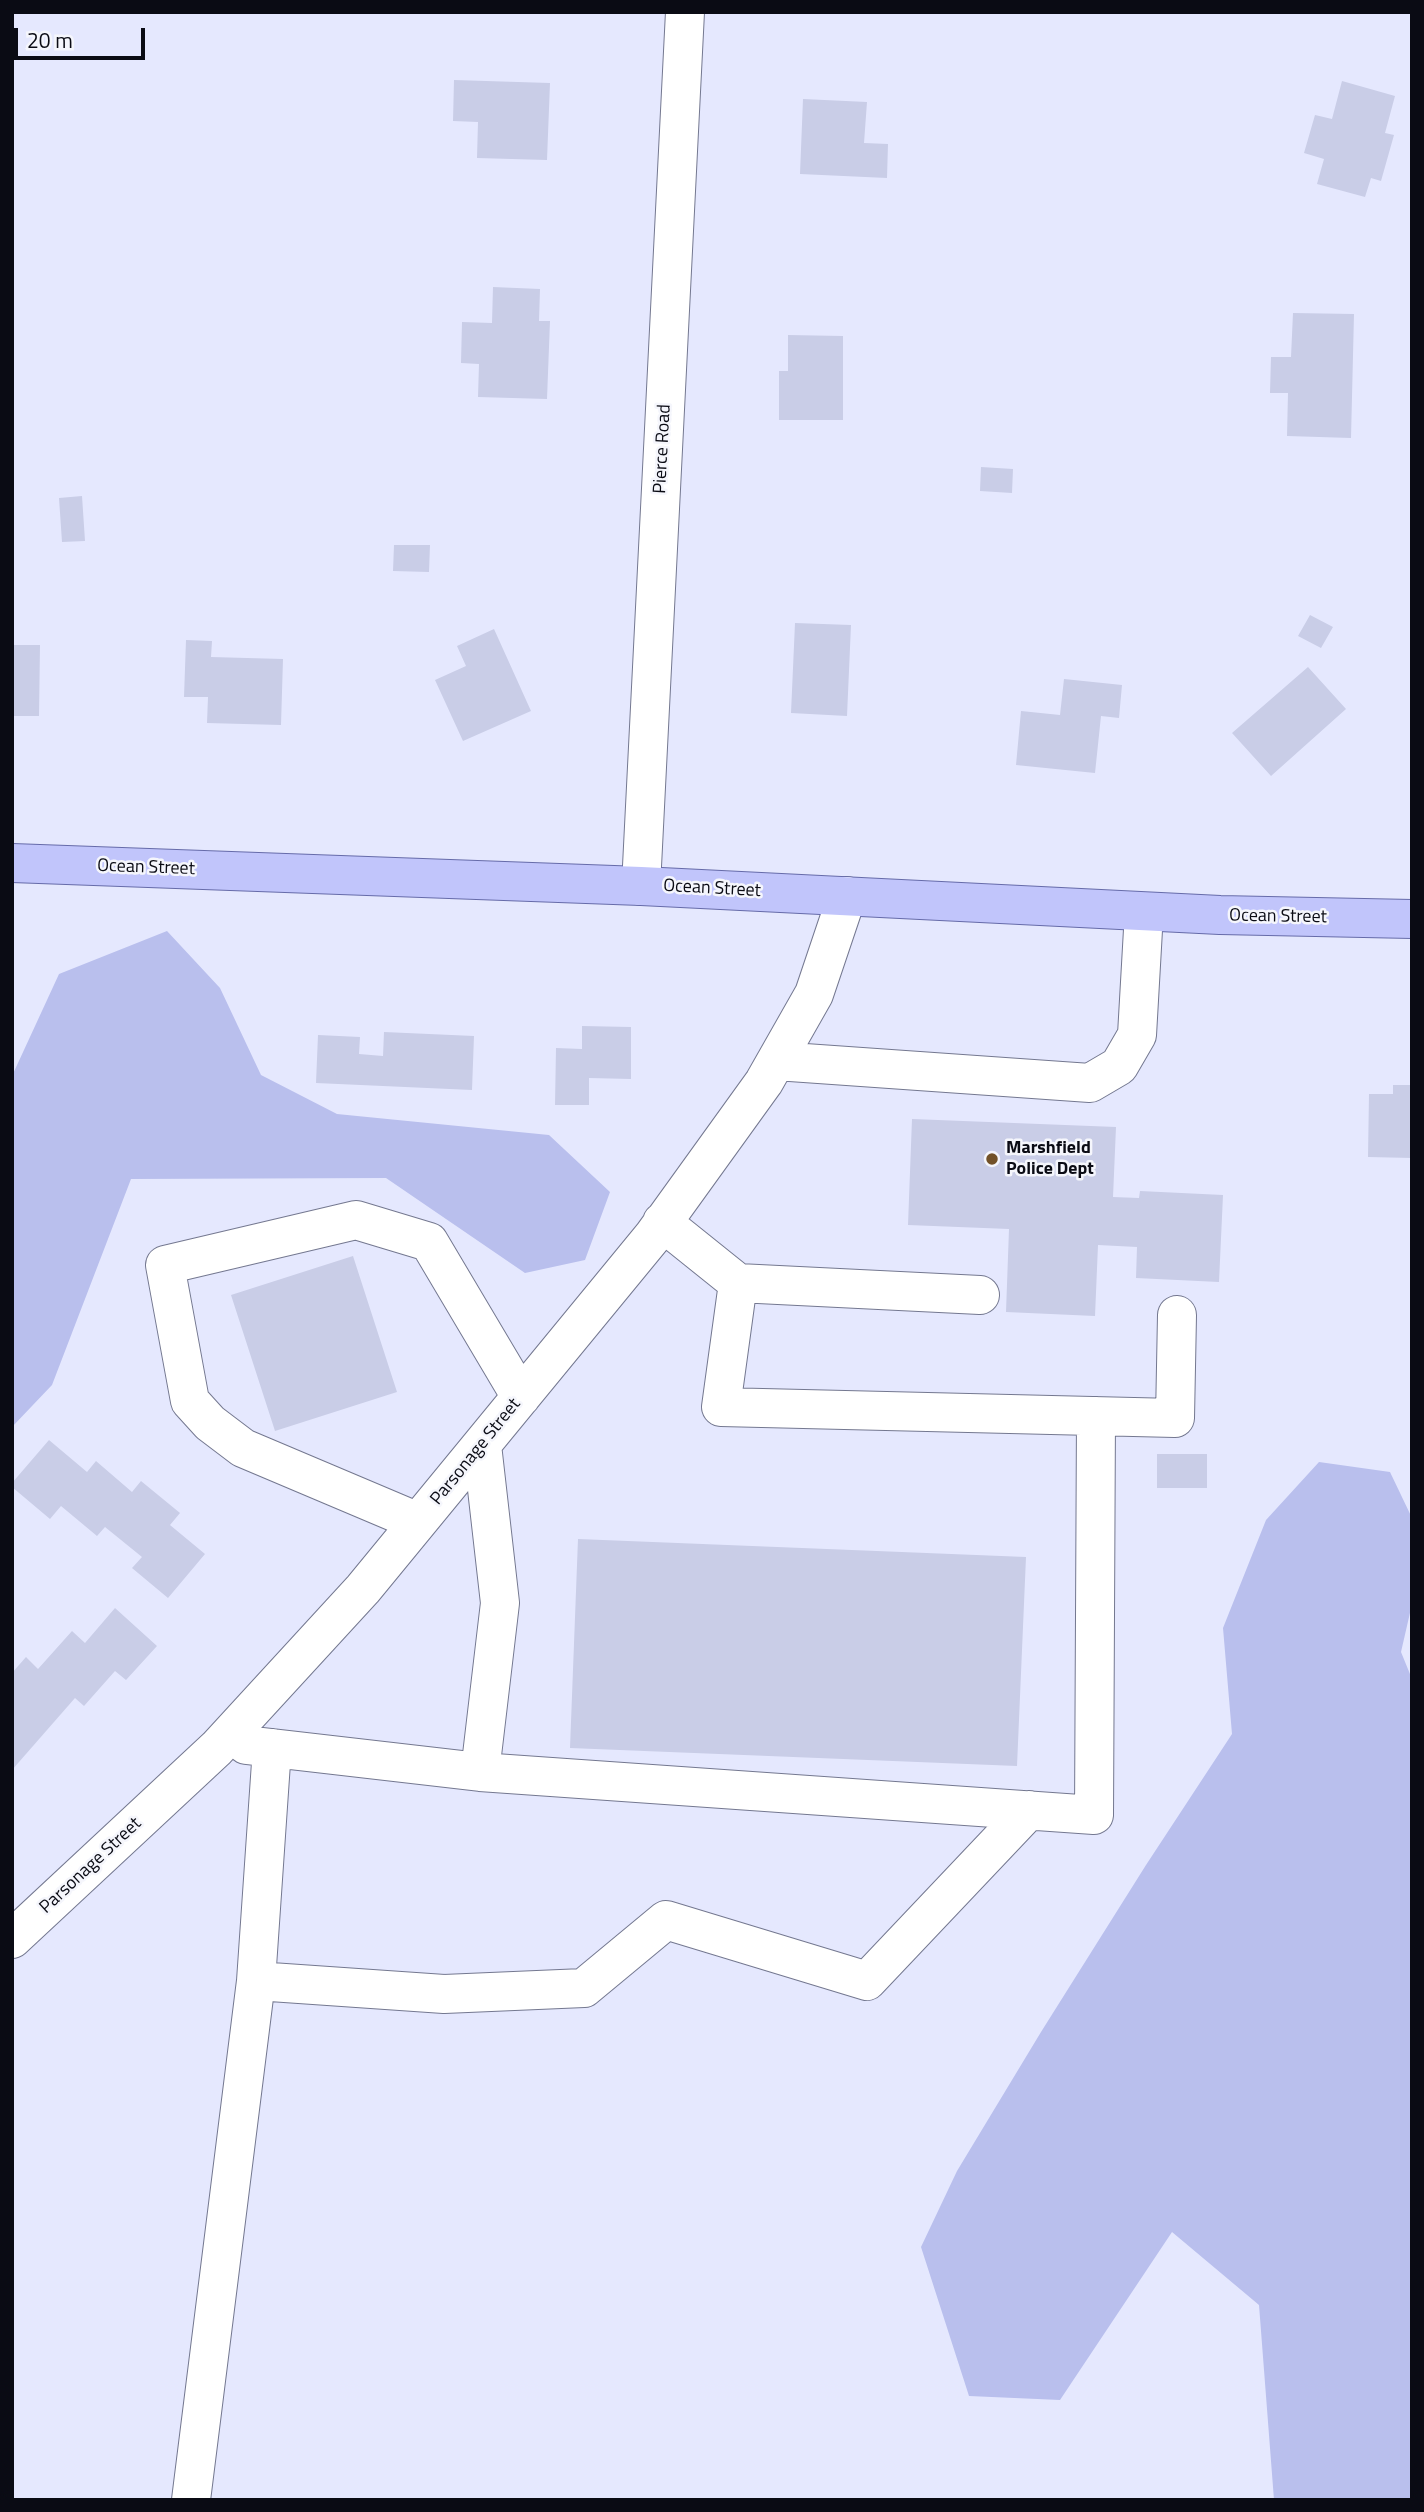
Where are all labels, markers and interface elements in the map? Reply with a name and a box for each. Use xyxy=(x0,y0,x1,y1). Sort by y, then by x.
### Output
scale bar xyxy=(18,14,149,58)
text: 20 m xyxy=(27,24,73,56)
street label: Pierce Road xyxy=(650,404,676,494)
street label: Ocean Street xyxy=(97,856,195,880)
street label: Ocean Street xyxy=(663,876,761,902)
street label: Ocean Street xyxy=(1229,905,1327,929)
place label: Marshfield Police Dept xyxy=(1006,1138,1094,1180)
marker: Marshfield Police Dept xyxy=(984,1151,1000,1167)
street label: Parsonage Street xyxy=(426,1394,526,1510)
street label: Parsonage Street xyxy=(36,1813,146,1919)

